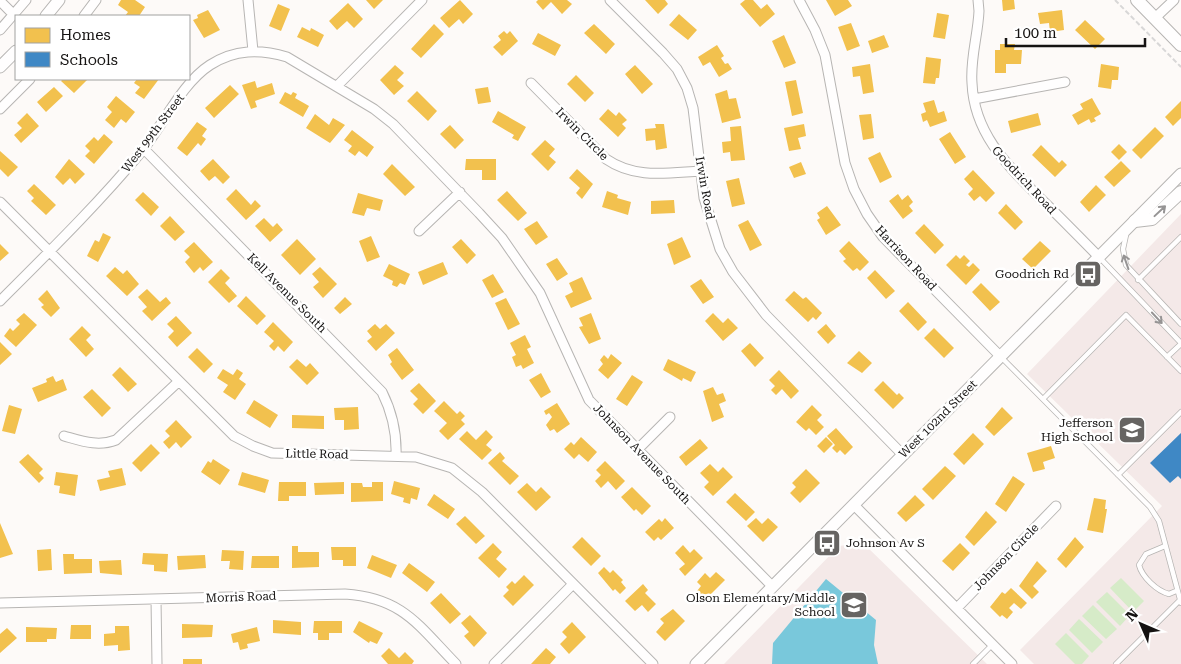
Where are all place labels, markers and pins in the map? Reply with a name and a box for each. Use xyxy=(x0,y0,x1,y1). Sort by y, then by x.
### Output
bus stop icon: Goodrich Rd xyxy=(1073,259,1103,289)
place label: Goodrich Rd xyxy=(995,267,1069,281)
school or university icon: Jefferson High School xyxy=(1117,415,1147,445)
place label: Jefferson High School xyxy=(1041,416,1113,444)
bus stop icon: Johnson Av S xyxy=(812,528,842,558)
place label: Johnson Av S xyxy=(846,536,925,550)
school or university icon: Olson Elementary/Middle School xyxy=(839,590,869,620)
place label: Olson Elementary/Middle School xyxy=(686,591,835,619)

